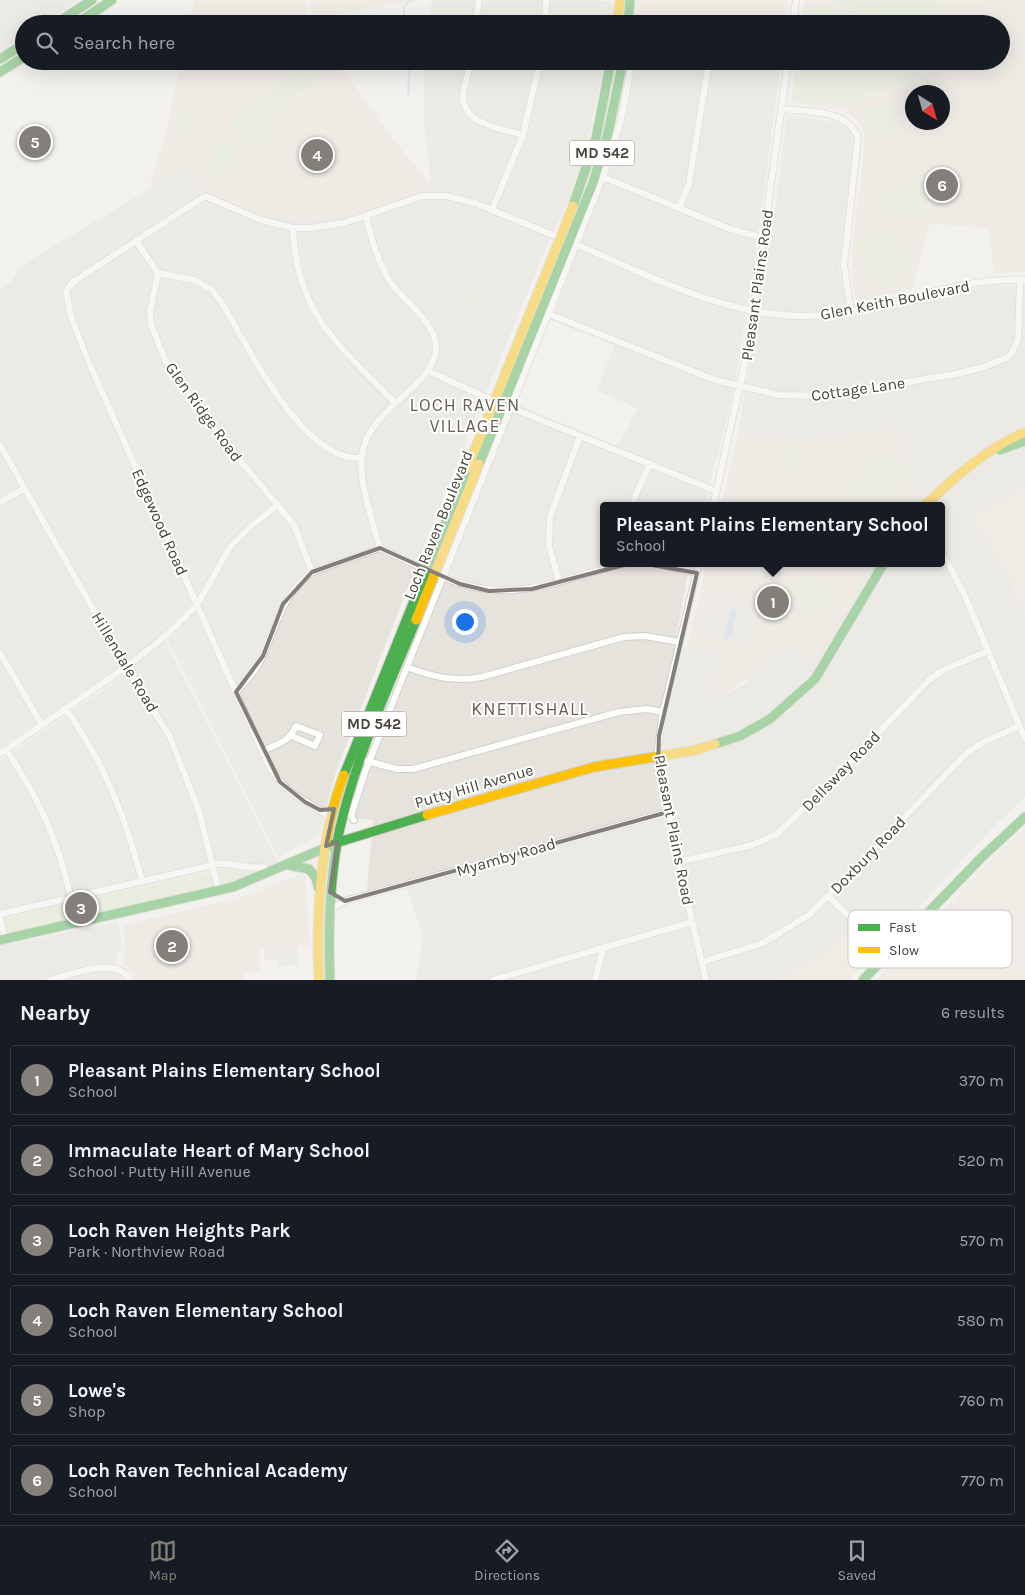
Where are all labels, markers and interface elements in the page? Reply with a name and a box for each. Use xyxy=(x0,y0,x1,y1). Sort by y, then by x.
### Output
search box xyxy=(15,15,1010,70)
icon: search xyxy=(33,29,61,57)
text: Search here xyxy=(73,32,175,54)
north arrow xyxy=(905,85,950,130)
pin: 5 xyxy=(19,123,51,161)
pin: 4 xyxy=(301,136,333,174)
road number: MD 542 xyxy=(570,140,634,166)
pin: 6 xyxy=(926,166,958,204)
street label: Pleasant Plains Road xyxy=(737,208,777,362)
street label: Glen Keith Boulevard xyxy=(819,276,971,324)
street label: Glen Ridge Road xyxy=(162,359,246,465)
street label: Cottage Lane xyxy=(810,373,906,405)
district label: LOCH RAVEN VILLAGE xyxy=(410,394,520,437)
street label: Loch Raven Boulevard xyxy=(399,448,477,602)
street label: Edgewood Road xyxy=(128,466,192,578)
popup xyxy=(600,502,945,567)
text: Pleasant Plains Elementary School xyxy=(616,514,929,536)
text: School xyxy=(616,536,666,555)
pin: 1 xyxy=(757,583,789,621)
street label: Hillendale Road xyxy=(88,608,162,716)
your location xyxy=(452,609,478,635)
district label: KNETTISHALL xyxy=(471,698,589,720)
road number: MD 542 xyxy=(342,712,406,736)
street label: Dellsway Road xyxy=(798,727,884,815)
street label: Pleasant Plains Road xyxy=(650,753,698,907)
street label: Putty Hill Avenue xyxy=(412,760,536,812)
street label: Doxbury Road xyxy=(826,812,910,898)
street label: Myamby Road xyxy=(454,834,558,880)
pin: 3 xyxy=(65,889,97,927)
legend xyxy=(848,910,1012,968)
text: Fast xyxy=(889,919,916,936)
pin: 2 xyxy=(156,927,188,965)
text: Slow xyxy=(889,942,919,959)
text: Nearby xyxy=(20,1001,90,1025)
text: 6 results xyxy=(941,1003,1005,1022)
text: Pleasant Plains Elementary School xyxy=(68,1060,381,1082)
text: 1 xyxy=(34,1071,40,1090)
text: 370 m xyxy=(959,1071,1004,1090)
text: School xyxy=(68,1082,118,1101)
text: Immaculate Heart of Mary School xyxy=(68,1140,370,1162)
text: 2 xyxy=(32,1151,42,1170)
text: 520 m xyxy=(957,1151,1004,1170)
text: School · Putty Hill Avenue xyxy=(68,1162,251,1181)
text: Loch Raven Heights Park xyxy=(68,1220,291,1242)
text: 3 xyxy=(32,1231,42,1250)
text: 570 m xyxy=(959,1231,1004,1250)
text: Park · Northview Road xyxy=(68,1242,225,1261)
text: Loch Raven Elementary School xyxy=(68,1300,343,1322)
text: 4 xyxy=(32,1311,42,1330)
text: 580 m xyxy=(957,1311,1004,1330)
text: School xyxy=(68,1322,118,1341)
text: Lowe's xyxy=(68,1380,126,1402)
text: 5 xyxy=(32,1391,42,1410)
text: 760 m xyxy=(959,1391,1004,1410)
text: Shop xyxy=(68,1402,105,1421)
text: Loch Raven Technical Academy xyxy=(68,1460,347,1482)
text: 6 xyxy=(32,1471,42,1490)
text: 770 m xyxy=(961,1471,1004,1490)
text: School xyxy=(68,1482,118,1501)
tab: Map xyxy=(149,1537,177,1584)
tab: Directions xyxy=(474,1537,540,1584)
tab: Saved xyxy=(838,1537,876,1584)

